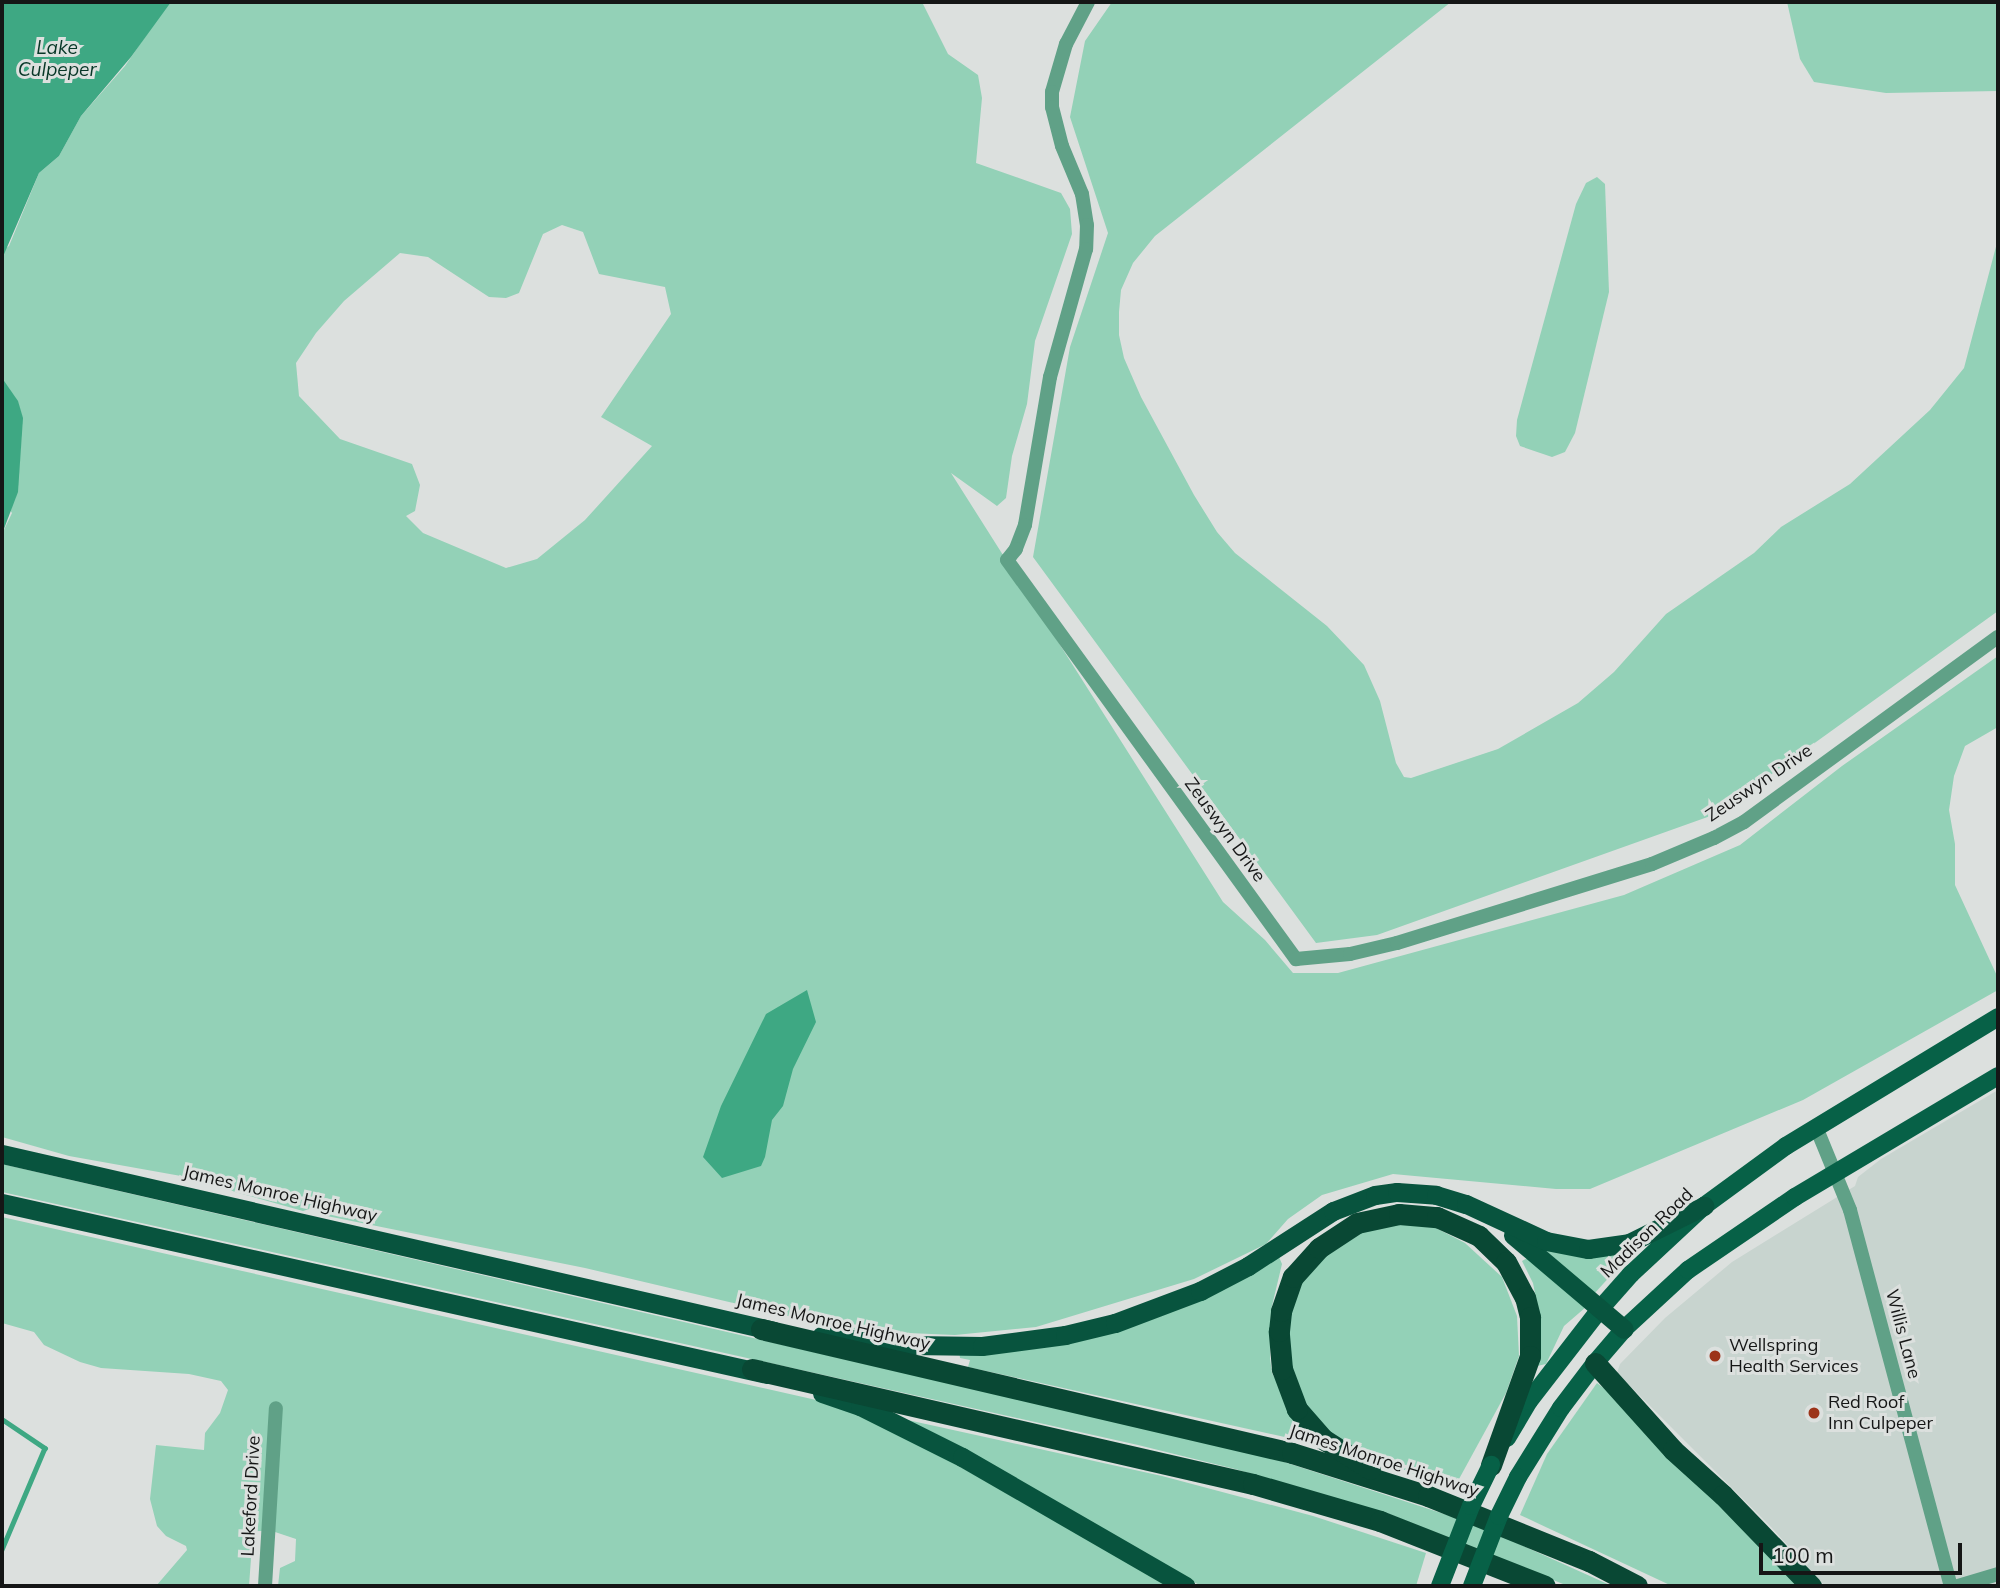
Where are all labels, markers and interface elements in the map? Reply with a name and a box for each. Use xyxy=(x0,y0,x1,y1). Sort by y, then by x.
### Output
water label: Lake Culpeper xyxy=(18,37,96,81)
street label: Zeuswyn Drive xyxy=(1702,740,1816,826)
street label: Zeuswyn Drive xyxy=(1180,774,1270,886)
street label: James Monroe Highway xyxy=(181,1161,379,1227)
street label: Madison Road xyxy=(1596,1184,1698,1282)
street label: Willis Lane xyxy=(1881,1287,1925,1381)
street label: James Monroe Highway xyxy=(734,1289,932,1355)
place label: Wellspring Health Services xyxy=(1729,1335,1859,1378)
marker: Wellspring Health Services xyxy=(1707,1348,1723,1364)
place label: Red Roof Inn Culpeper xyxy=(1828,1392,1933,1434)
marker: Red Roof Inn Culpeper xyxy=(1806,1405,1822,1421)
street label: James Monroe Highway xyxy=(1286,1420,1482,1502)
street label: Lakeford Drive xyxy=(237,1435,265,1557)
scale bar xyxy=(1762,1528,1965,1572)
text: 100 m xyxy=(1772,1542,1834,1568)

